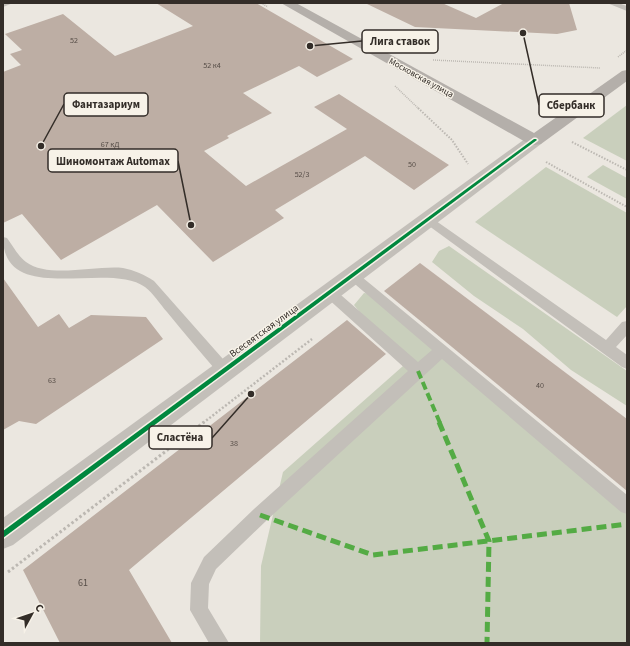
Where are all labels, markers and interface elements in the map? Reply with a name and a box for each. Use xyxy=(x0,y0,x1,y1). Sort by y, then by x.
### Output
callout: Лига ставок xyxy=(362,30,438,53)
text: Лига ставок xyxy=(369,34,430,49)
house number: 52 xyxy=(70,35,78,46)
street label: Московская улица xyxy=(386,55,456,101)
house number: 52 к4 xyxy=(203,60,221,71)
callout: Фантазариум xyxy=(64,93,148,116)
callout: Сбербанк xyxy=(539,94,604,117)
text: Фантазариум xyxy=(72,97,140,112)
text: Сбербанк xyxy=(547,98,595,113)
house number: 67 кД xyxy=(101,139,119,150)
callout: Шиномонтаж Automax xyxy=(48,149,178,172)
text: Шиномонтаж Automax xyxy=(56,154,170,169)
house number: 50 xyxy=(408,159,416,170)
house number: 52/3 xyxy=(295,169,309,180)
street label: Всесвятская улица xyxy=(227,301,301,361)
house number: 63 xyxy=(48,375,56,386)
house number: 40 xyxy=(536,380,544,391)
callout: Сластёна xyxy=(149,426,212,449)
text: Сластёна xyxy=(157,430,204,445)
house number: 38 xyxy=(230,438,238,449)
house number: 61 xyxy=(78,576,88,590)
north arrow xyxy=(12,594,52,634)
text: С xyxy=(31,601,47,616)

